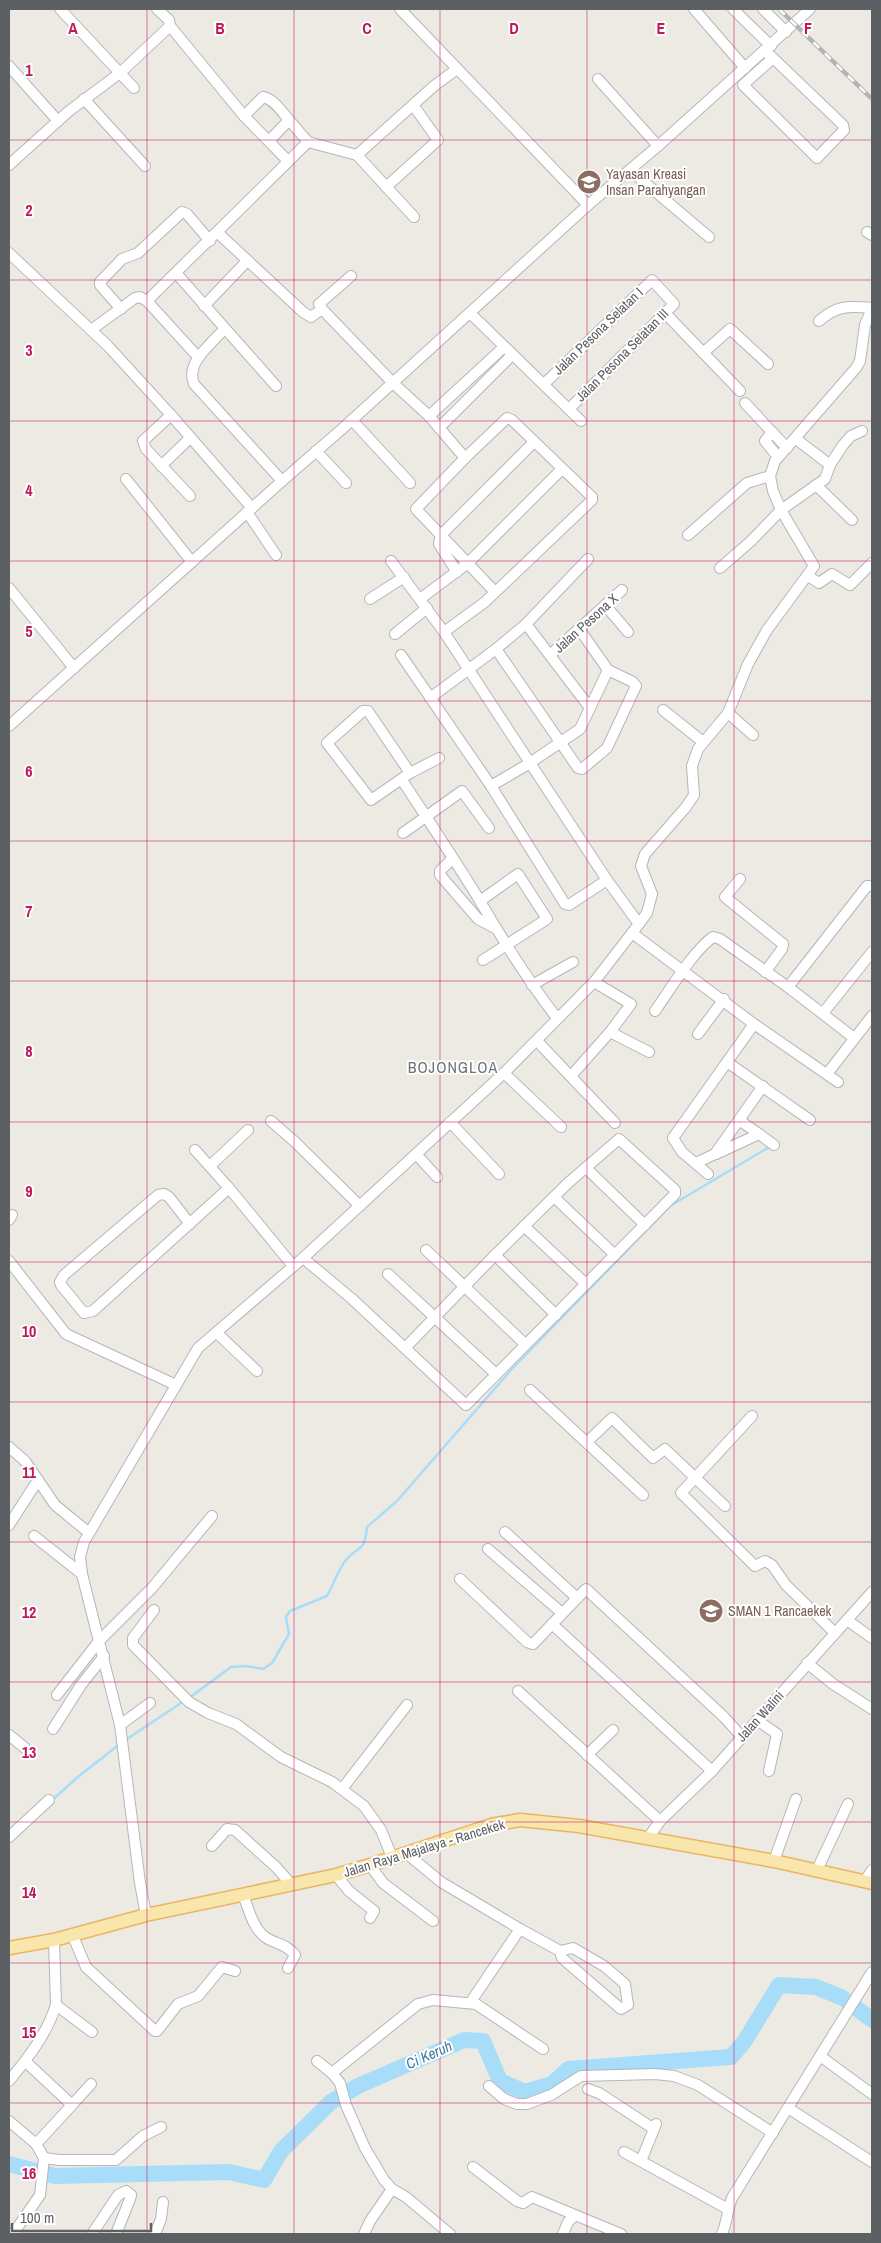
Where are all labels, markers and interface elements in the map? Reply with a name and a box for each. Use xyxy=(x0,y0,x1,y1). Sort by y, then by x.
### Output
text: A xyxy=(68,17,78,39)
text: B xyxy=(215,17,225,39)
text: C xyxy=(362,17,372,39)
text: D xyxy=(509,17,519,39)
text: E xyxy=(657,17,666,39)
text: F xyxy=(804,17,812,39)
text: 1 xyxy=(25,59,33,81)
place label: Yayasan Kreasi Insan Parahyangan xyxy=(606,165,706,199)
school or university icon: Yayasan Kreasi Insan Parahyangan xyxy=(576,169,602,195)
text: 2 xyxy=(25,199,33,221)
street label: Jalan Pesona Selatan I xyxy=(549,284,647,378)
street label: Jalan Pesona Selatan III xyxy=(572,305,672,405)
text: 3 xyxy=(25,339,33,361)
text: 4 xyxy=(25,479,33,501)
street label: Jalan Pesona X xyxy=(550,589,622,657)
text: 5 xyxy=(25,620,33,642)
text: 6 xyxy=(25,760,33,782)
text: 7 xyxy=(25,900,33,922)
text: 8 xyxy=(25,1040,33,1062)
district label: BOJONGLOA xyxy=(408,1056,498,1078)
text: 9 xyxy=(25,1180,33,1202)
text: 10 xyxy=(22,1320,36,1342)
text: 11 xyxy=(22,1461,37,1483)
school or university icon: SMAN 1 Rancaekek xyxy=(698,1598,724,1624)
text: 12 xyxy=(22,1601,36,1623)
place label: SMAN 1 Rancaekek xyxy=(728,1602,832,1620)
street label: Jalan Walini xyxy=(732,1687,788,1745)
text: 13 xyxy=(22,1741,36,1763)
street label: Jalan Raya Majalaya - Rancekek xyxy=(341,1815,507,1881)
text: 14 xyxy=(22,1881,37,1903)
text: 15 xyxy=(22,2021,36,2043)
water label: Ci Keruh xyxy=(402,2035,455,2074)
text: 16 xyxy=(22,2162,36,2184)
scale bar xyxy=(12,2200,151,2232)
text: 100 m xyxy=(20,2207,54,2228)

